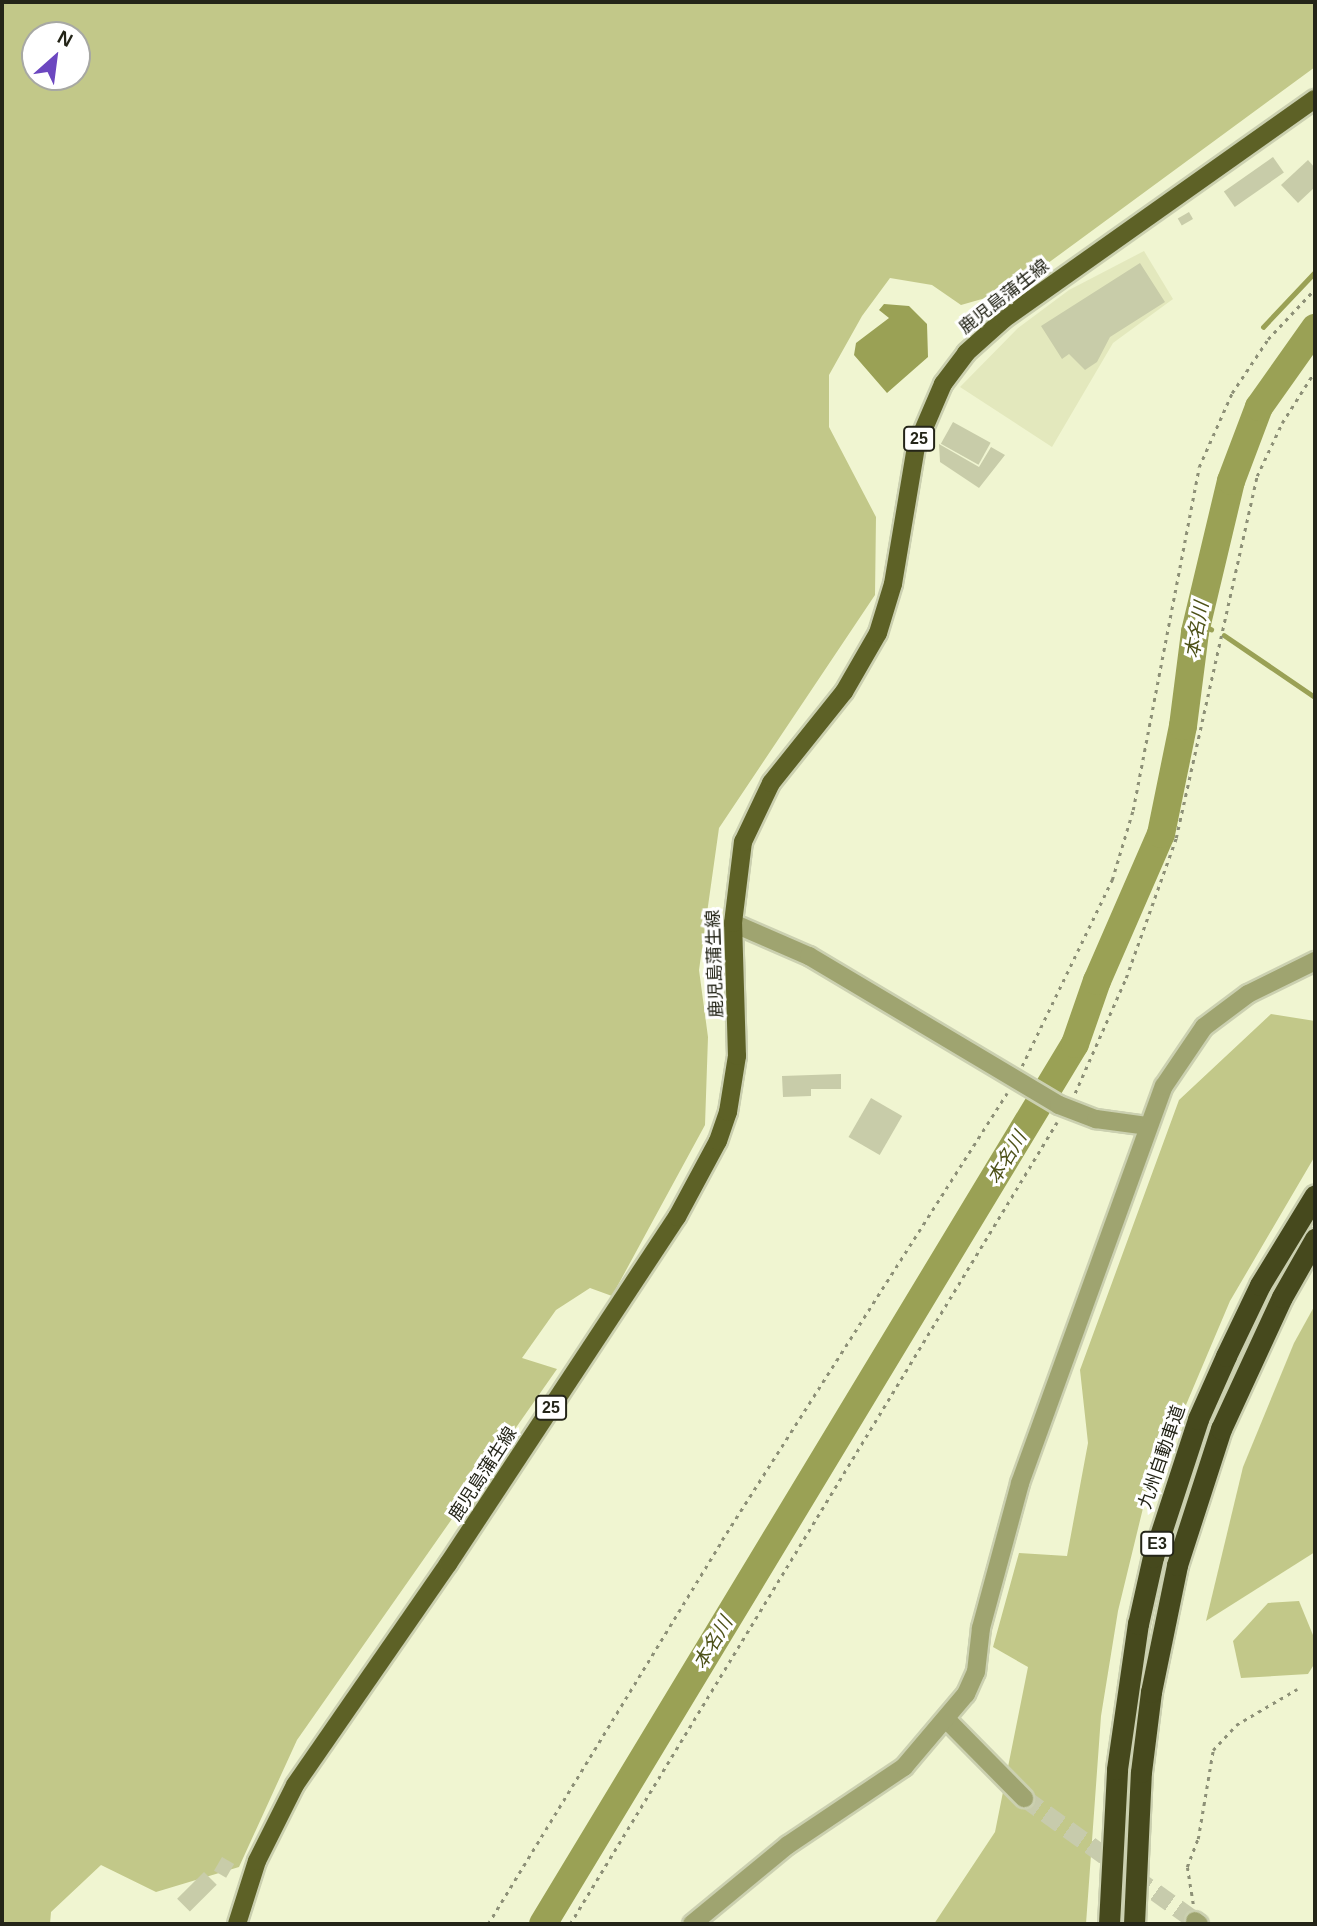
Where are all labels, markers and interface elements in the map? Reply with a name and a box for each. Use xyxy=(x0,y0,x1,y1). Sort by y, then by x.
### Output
north arrow xyxy=(21,21,91,91)
text: N xyxy=(54,26,76,51)
street label: 鹿児島蒲生線 xyxy=(955,255,1053,339)
road number: 25 xyxy=(902,426,936,452)
water label: 本名川 xyxy=(1181,600,1213,660)
street label: 鹿児島蒲生線 xyxy=(702,910,728,1018)
water label: 本名川 xyxy=(983,1128,1031,1188)
road number: 25 xyxy=(534,1396,568,1420)
street label: 九州自動車道 xyxy=(1134,1402,1190,1512)
street label: 鹿児島蒲生線 xyxy=(445,1423,521,1525)
road number: E3 xyxy=(1140,1532,1174,1556)
water label: 本名川 xyxy=(689,1613,737,1673)

